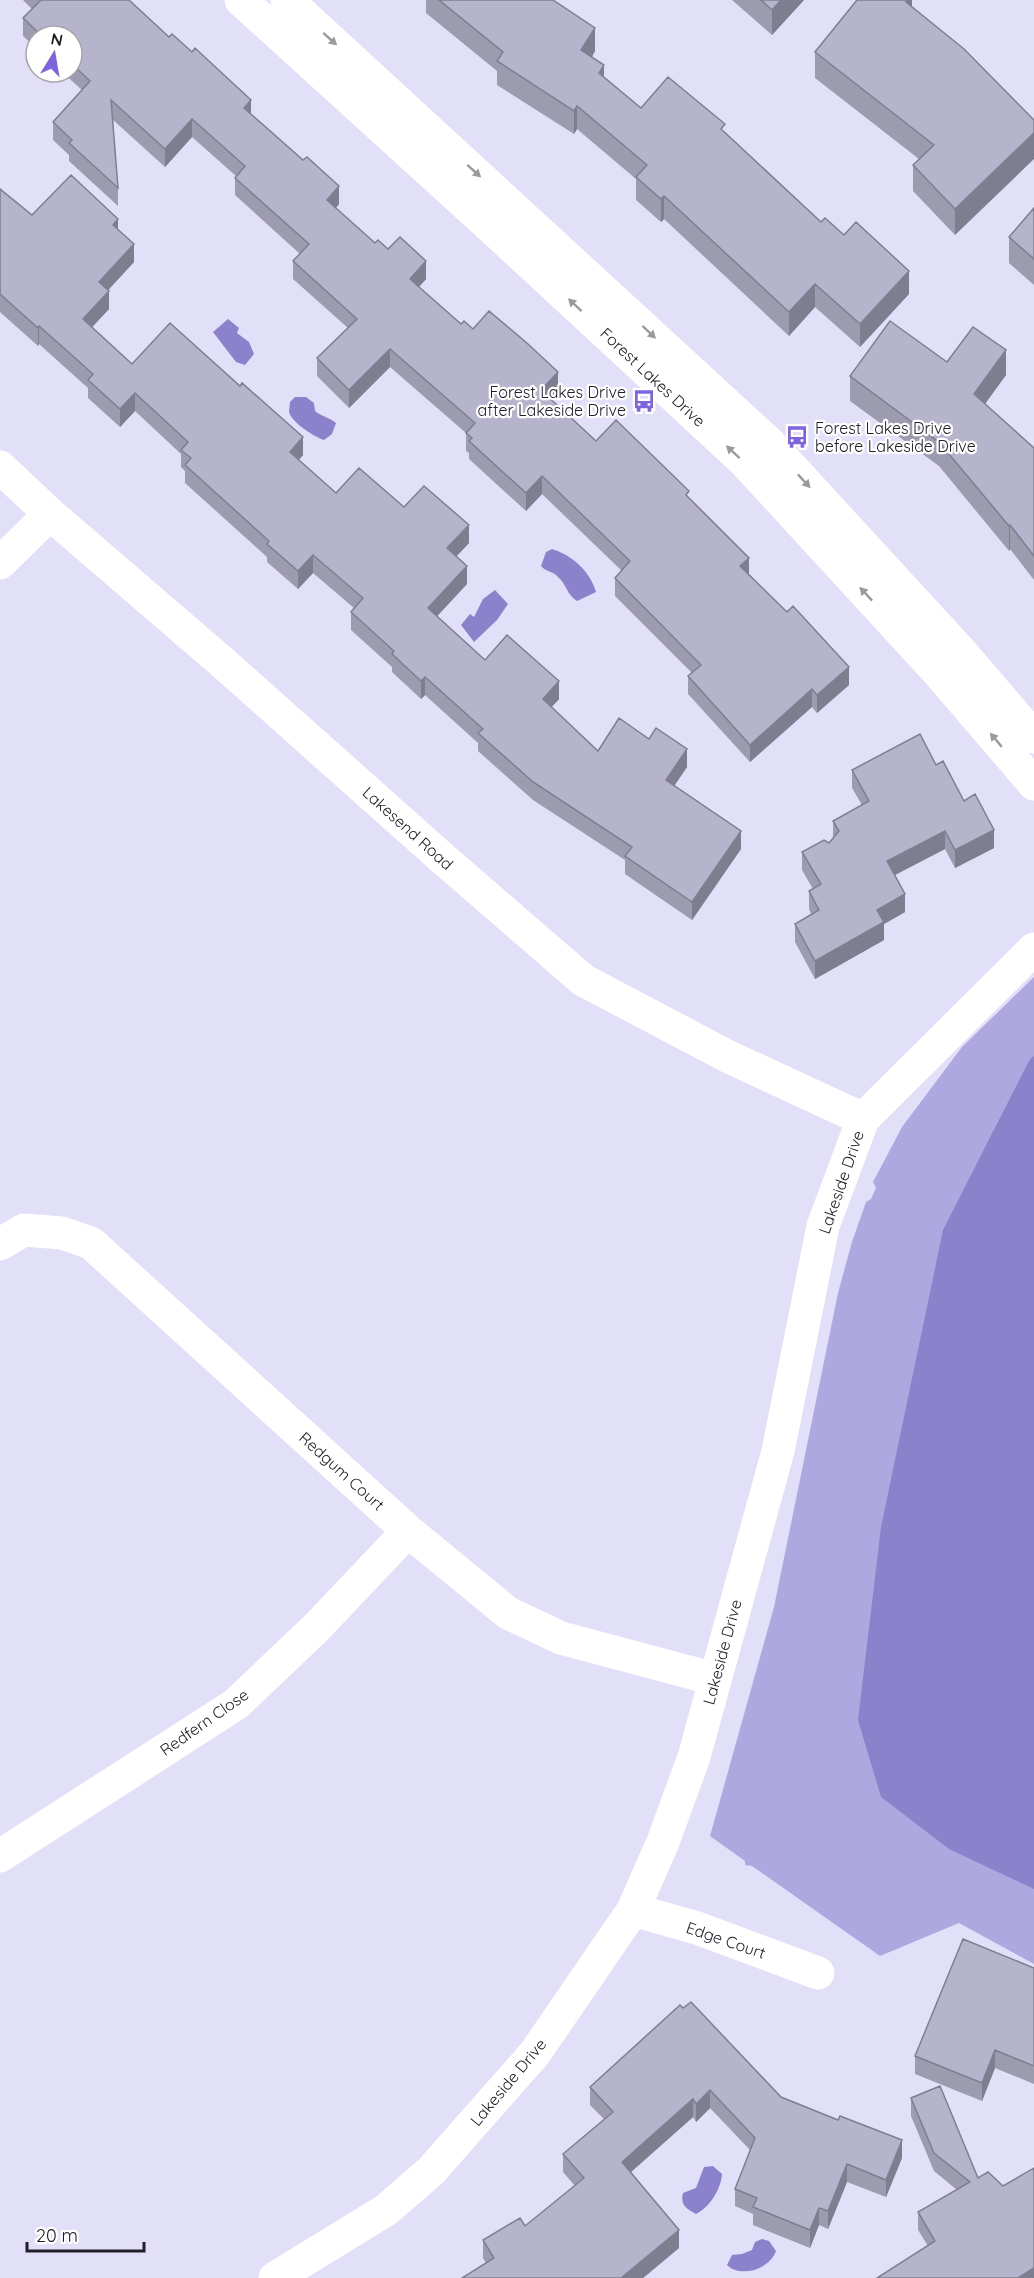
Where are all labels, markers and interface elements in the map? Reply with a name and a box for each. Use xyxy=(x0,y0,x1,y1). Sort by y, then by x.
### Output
north arrow xyxy=(24,24,84,84)
text: N xyxy=(49,28,65,50)
one-way arrow xyxy=(323,32,337,46)
one-way arrow xyxy=(467,164,482,178)
one-way arrow xyxy=(568,298,582,312)
street label: Forest Lakes Drive xyxy=(596,323,710,431)
one-way arrow xyxy=(641,325,656,339)
place label: Forest Lakes Drive after Lakeside Drive xyxy=(478,382,626,420)
bus stop icon: Forest Lakes Drive after Lakeside Drive xyxy=(631,388,657,414)
place label: Forest Lakes Drive before Lakeside Drive xyxy=(815,418,976,456)
bus stop icon: Forest Lakes Drive before Lakeside Drive xyxy=(784,424,810,450)
one-way arrow xyxy=(727,445,741,459)
one-way arrow xyxy=(797,474,811,489)
one-way arrow xyxy=(860,587,874,601)
one-way arrow xyxy=(990,733,1003,748)
street label: Lakesend Road xyxy=(359,782,457,874)
street label: Lakeside Drive xyxy=(814,1128,868,1236)
street label: Redgum Court xyxy=(295,1427,389,1515)
street label: Lakeside Drive xyxy=(698,1597,746,1707)
street label: Redfern Close xyxy=(156,1684,252,1760)
street label: Edge Court xyxy=(684,1917,768,1963)
street label: Lakeside Drive xyxy=(466,2034,550,2130)
scale bar xyxy=(27,2215,144,2253)
text: 20 m xyxy=(36,2224,78,2247)

